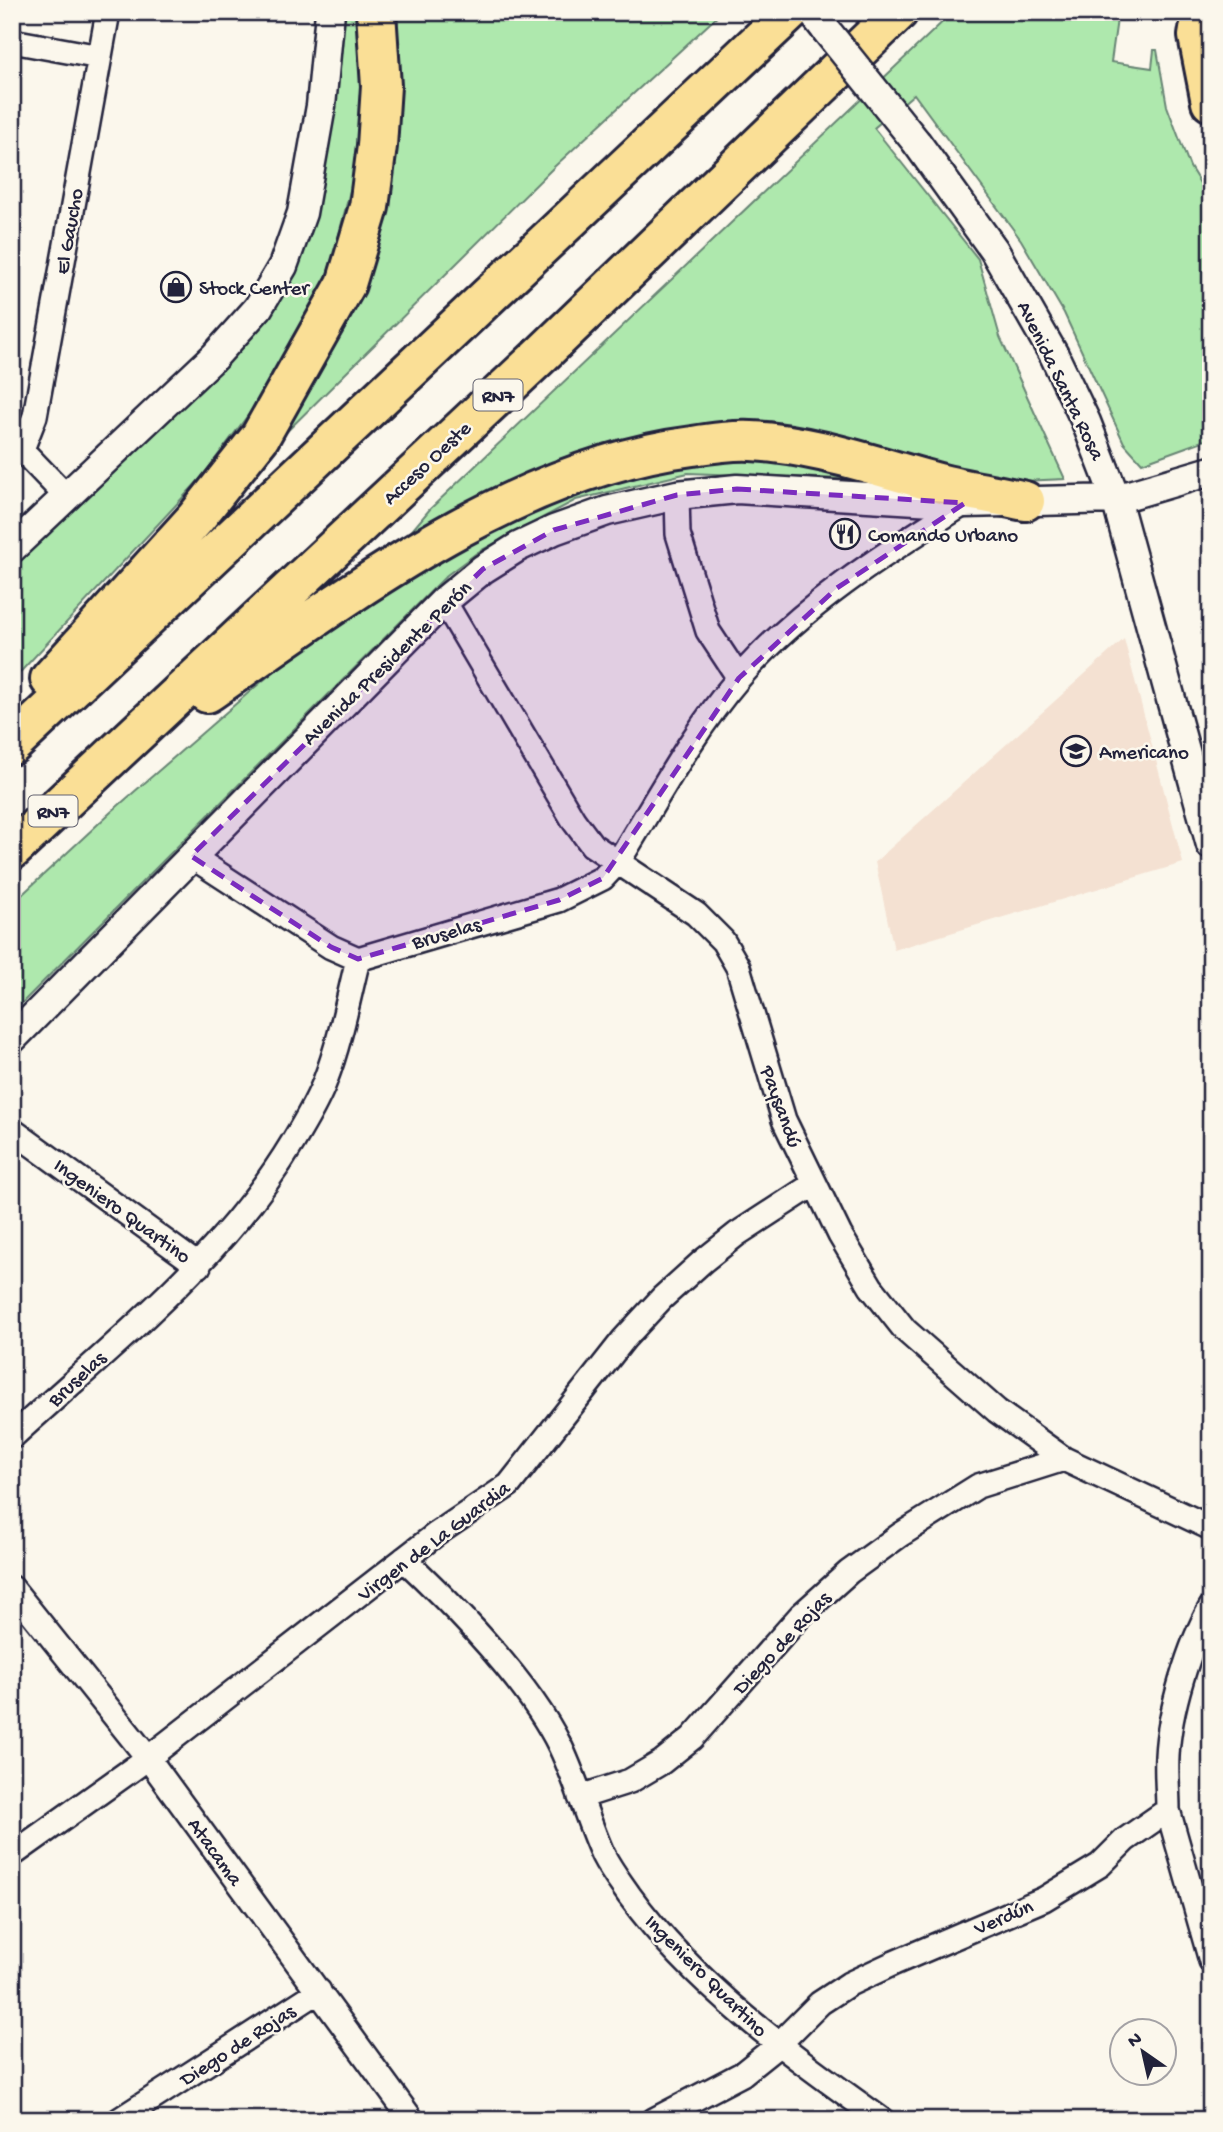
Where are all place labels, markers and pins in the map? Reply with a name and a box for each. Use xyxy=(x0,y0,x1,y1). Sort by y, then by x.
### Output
shop icon: Stock Center xyxy=(159,270,193,304)
place label: Stock Center xyxy=(199,278,310,303)
restaurant icon: Comando Urbano xyxy=(828,517,862,551)
place label: Comando Urbano xyxy=(868,525,1018,550)
school or university icon: Americano xyxy=(1059,734,1093,768)
place label: Americano xyxy=(1099,742,1189,767)

